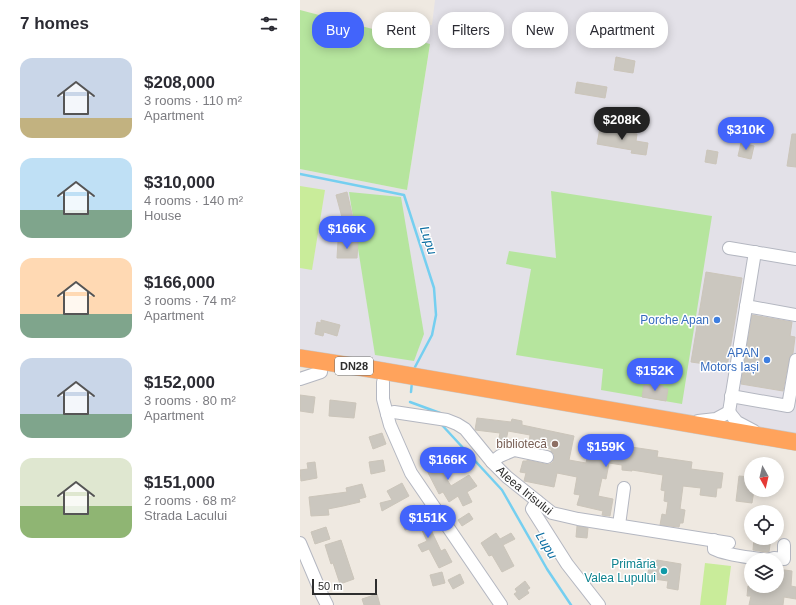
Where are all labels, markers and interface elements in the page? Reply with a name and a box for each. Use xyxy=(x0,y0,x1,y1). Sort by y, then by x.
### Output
chip: Buy xyxy=(312,12,364,48)
chip: Rent xyxy=(372,12,430,48)
chip: Filters xyxy=(438,12,504,48)
chip: New xyxy=(512,12,568,48)
chip: Apartment xyxy=(576,12,668,48)
icon: filters xyxy=(258,13,280,35)
text: 7 homes xyxy=(20,14,89,33)
text: $208,000 xyxy=(144,73,215,92)
icon: home xyxy=(52,74,100,122)
text: 3 rooms · 110 m² xyxy=(144,93,242,108)
pin: $208K xyxy=(594,107,650,141)
text: Apartment xyxy=(144,108,204,123)
text: $208K xyxy=(603,112,641,127)
pin: $310K xyxy=(718,117,774,151)
text: $310K xyxy=(727,122,765,137)
text: $310,000 xyxy=(144,173,215,192)
icon: home xyxy=(52,174,100,222)
text: 4 rooms · 140 m² xyxy=(144,193,243,208)
text: House xyxy=(144,208,182,223)
pin: $166K xyxy=(319,216,375,250)
text: $166K xyxy=(328,221,366,236)
water label: Lupu xyxy=(417,224,440,256)
text: $166,000 xyxy=(144,273,215,292)
icon: home xyxy=(52,274,100,322)
text: 3 rooms · 74 m² xyxy=(144,293,236,308)
text: Apartment xyxy=(144,308,204,323)
place label: Porche Apan xyxy=(640,313,709,327)
marker: Porche Apan xyxy=(712,315,722,325)
place label: APAN Motors Iași xyxy=(700,346,759,374)
marker: APAN Motors Iași xyxy=(762,355,772,365)
road number: DN28 xyxy=(335,357,373,375)
pin: $152K xyxy=(627,358,683,392)
text: $152K xyxy=(636,363,674,378)
text: $152,000 xyxy=(144,373,215,392)
icon: home xyxy=(52,374,100,422)
text: 3 rooms · 80 m² xyxy=(144,393,236,408)
text: Apartment xyxy=(144,408,204,423)
pin: $159K xyxy=(578,434,634,468)
place label: bibliotecă xyxy=(496,437,547,451)
marker: bibliotecă xyxy=(550,439,560,449)
text: $159K xyxy=(587,439,625,454)
pin: $166K xyxy=(420,447,476,481)
text: $166K xyxy=(429,452,467,467)
north arrow xyxy=(744,457,784,497)
map controls xyxy=(744,457,784,593)
street label: Aleea Irisului xyxy=(493,463,555,518)
text: $151,000 xyxy=(144,473,215,492)
icon: home xyxy=(52,474,100,522)
text: 2 rooms · 68 m² xyxy=(144,493,236,508)
pin: $151K xyxy=(400,505,456,539)
button: locate xyxy=(744,505,784,545)
text: Strada Lacului xyxy=(144,508,227,523)
text: $151K xyxy=(409,510,447,525)
water label: Lupu xyxy=(533,529,560,562)
button: layers xyxy=(744,553,784,593)
place label: Primăria Valea Lupului xyxy=(584,557,656,585)
marker: Primăria Valea Lupului xyxy=(659,566,669,576)
scale bar xyxy=(312,577,377,596)
text: 50 m xyxy=(318,580,342,592)

